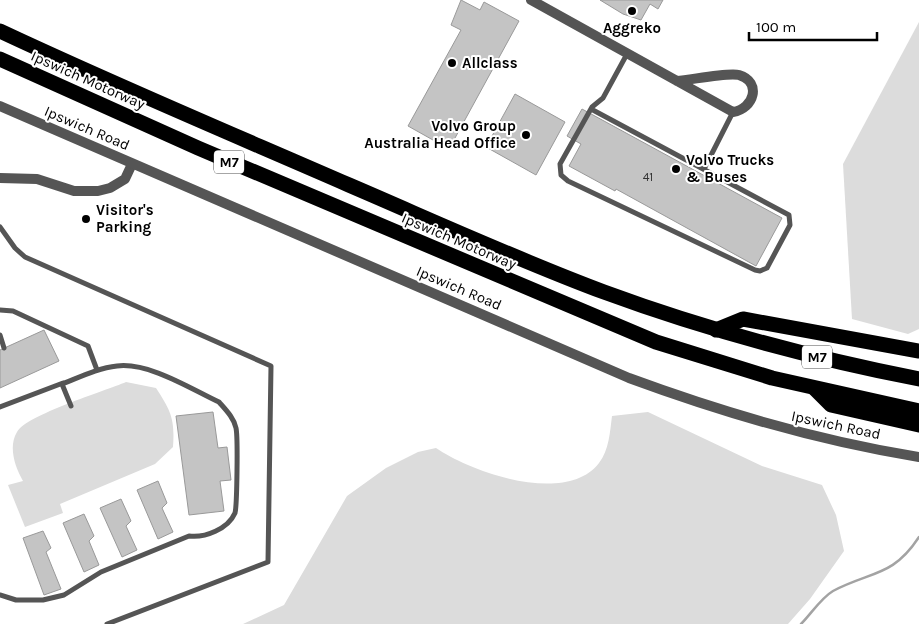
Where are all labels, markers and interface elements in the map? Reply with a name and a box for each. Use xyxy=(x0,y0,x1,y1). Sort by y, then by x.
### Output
marker: Aggreko xyxy=(626,5,638,17)
scale bar xyxy=(749,10,876,42)
text: 100 m xyxy=(756,18,796,36)
place label: Aggreko xyxy=(603,19,661,37)
street label: Ipswich Motorway xyxy=(28,47,148,113)
place label: Allclass xyxy=(462,54,518,72)
marker: Allclass xyxy=(446,57,458,69)
street label: Ipswich Road xyxy=(42,102,132,154)
place label: Volvo Group Australia Head Office xyxy=(364,117,516,152)
marker: Volvo Group Australia Head Office xyxy=(520,129,532,141)
road number: M7 xyxy=(214,150,244,173)
place label: Volvo Trucks & Buses xyxy=(686,151,774,186)
marker: Volvo Trucks & Buses xyxy=(670,163,682,175)
house number: 41 xyxy=(643,170,653,184)
place label: Visitor's Parking xyxy=(96,201,154,236)
street label: Ipswich Motorway xyxy=(399,209,519,273)
marker: Visitor's Parking xyxy=(80,213,92,225)
street label: Ipswich Road xyxy=(414,262,504,314)
road number: M7 xyxy=(802,346,832,368)
street label: Ipswich Road xyxy=(790,407,882,443)

